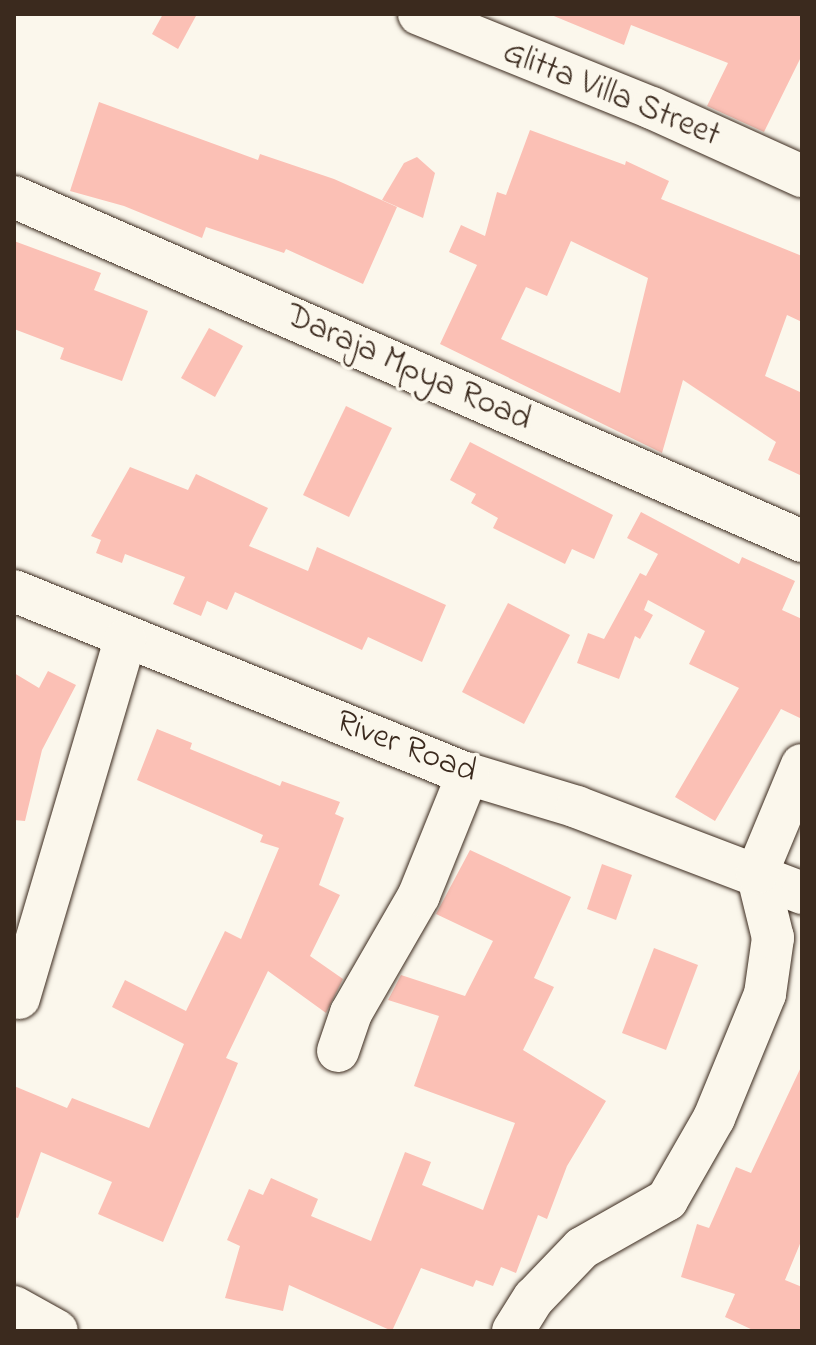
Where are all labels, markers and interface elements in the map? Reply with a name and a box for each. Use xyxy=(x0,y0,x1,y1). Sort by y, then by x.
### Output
street label: Glitta Villa Street xyxy=(496,33,726,157)
street label: Daraja Mpya Road xyxy=(279,297,537,441)
street label: River Road xyxy=(330,703,482,793)

